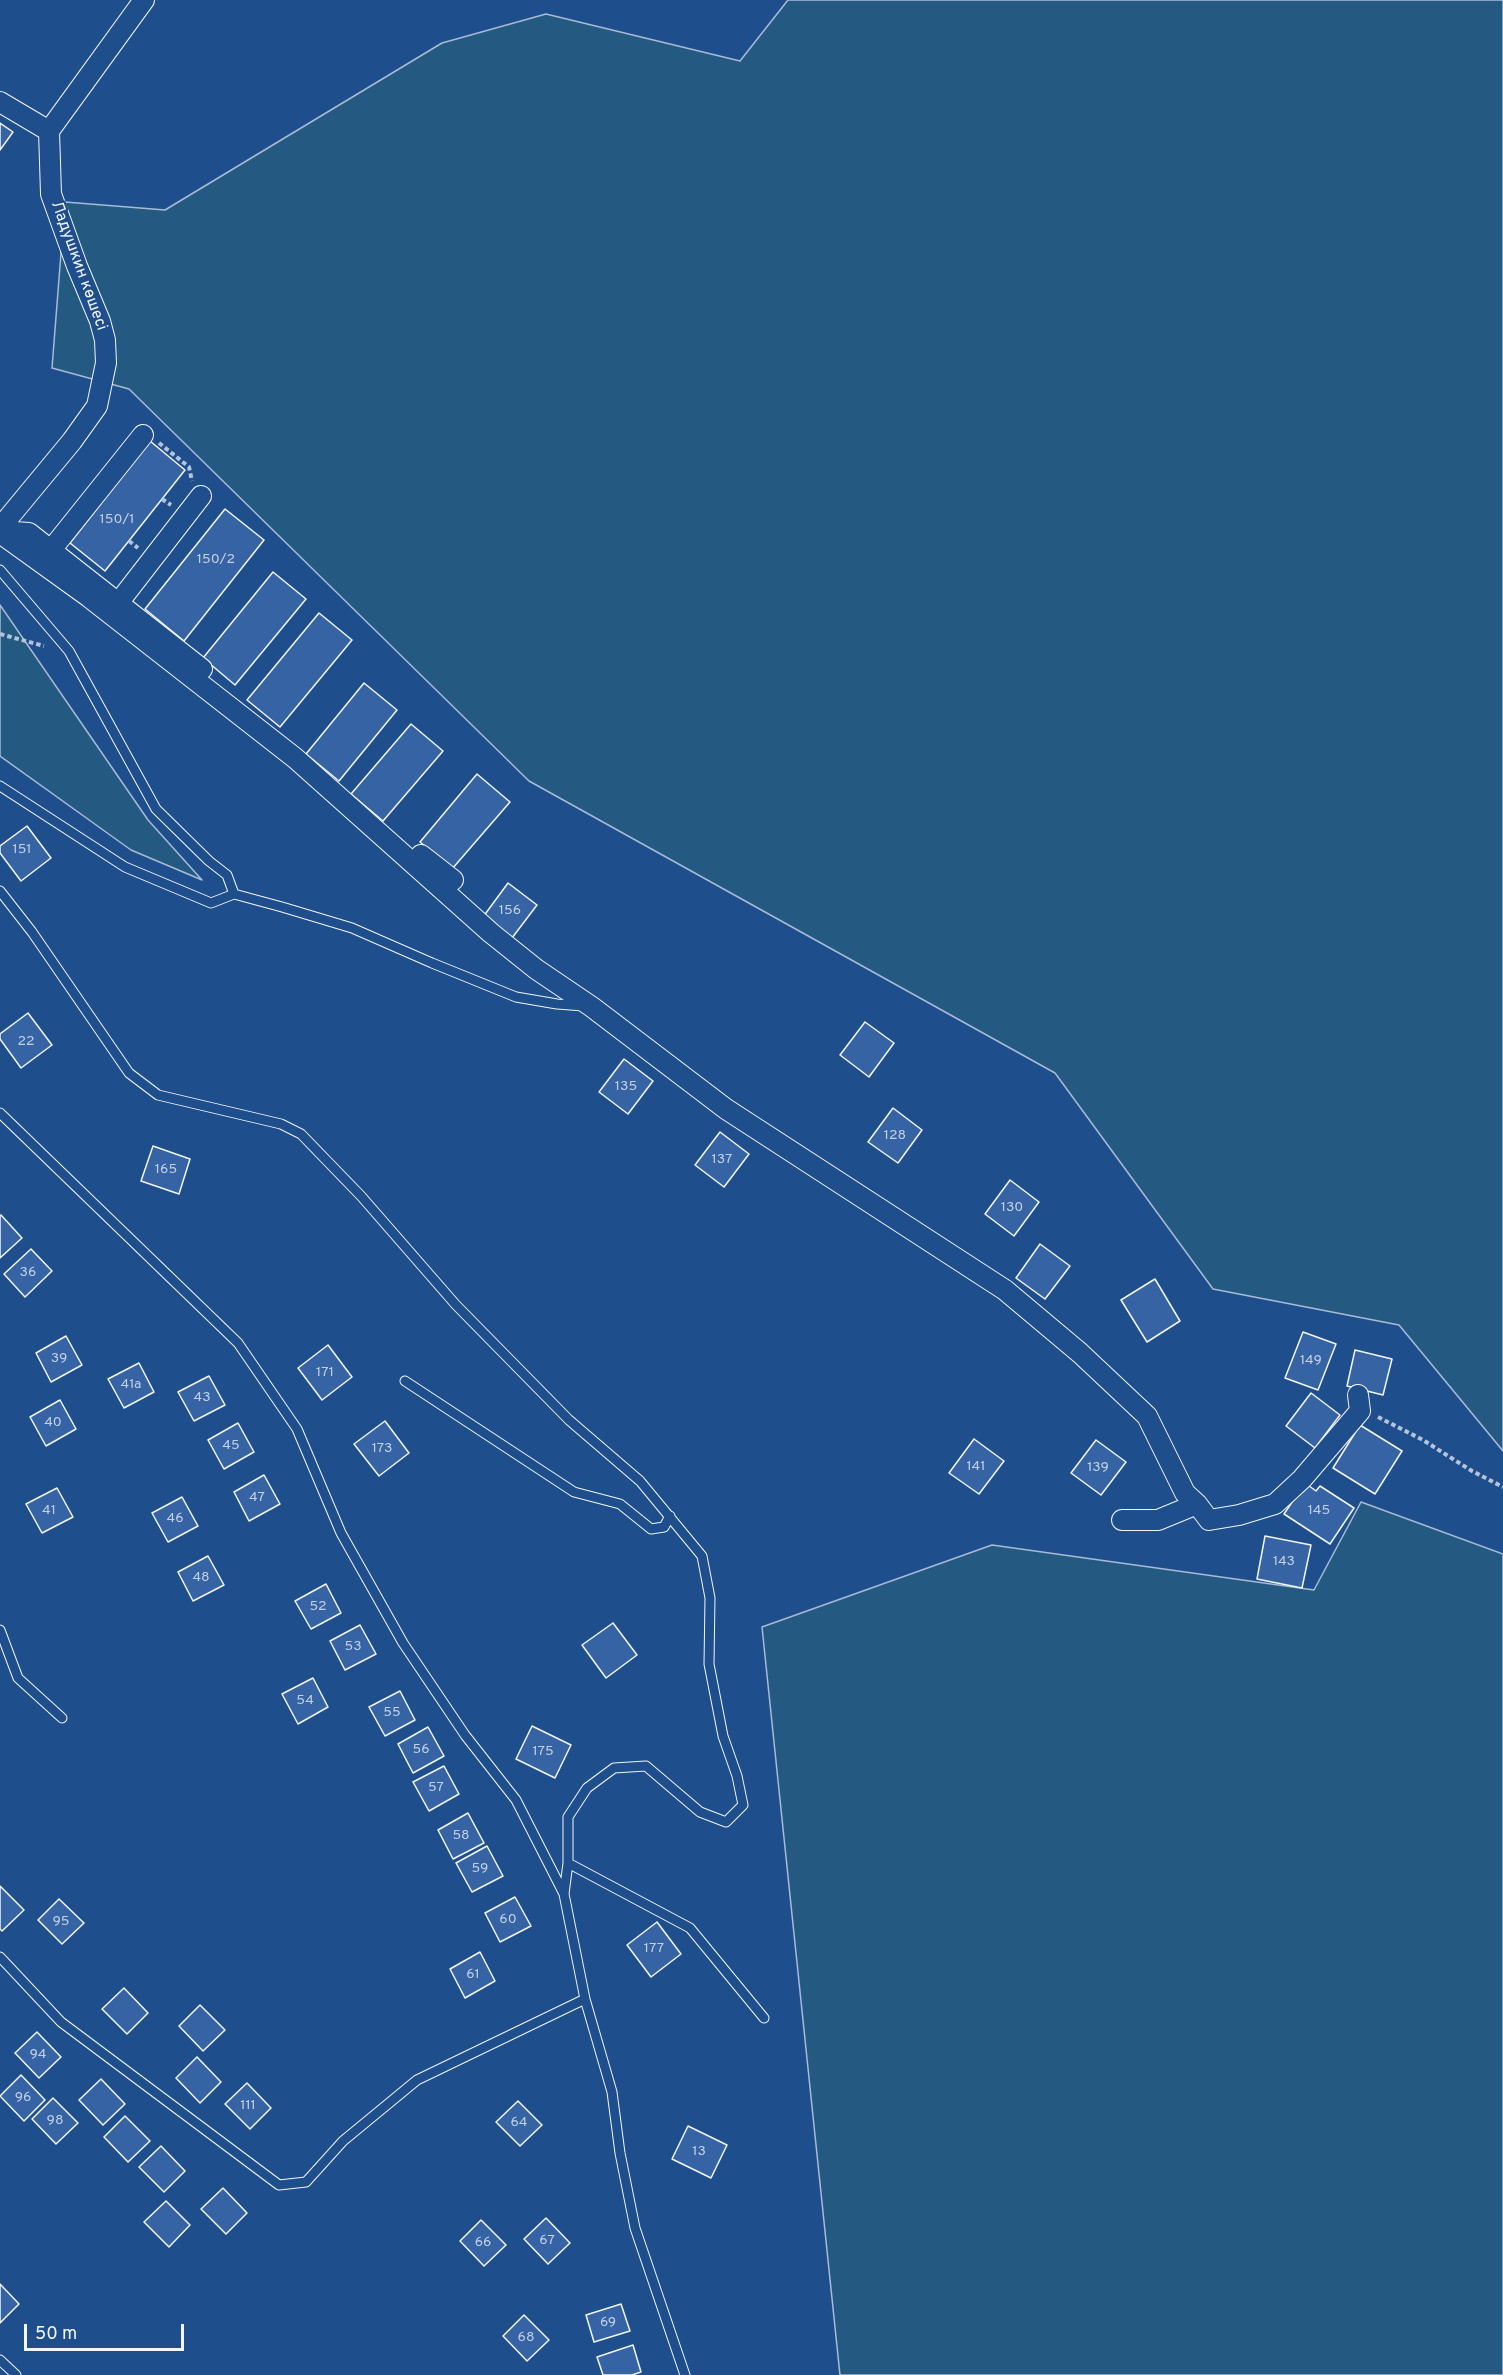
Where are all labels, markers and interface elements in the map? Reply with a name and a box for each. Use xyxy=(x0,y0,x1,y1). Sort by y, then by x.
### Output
street label: Ладушкин көшесі xyxy=(46,199,110,333)
house number: 150/1 xyxy=(100,512,134,528)
house number: 150/2 xyxy=(197,552,235,568)
house number: 151 xyxy=(12,842,32,858)
house number: 156 xyxy=(499,903,521,919)
house number: 22 xyxy=(17,1034,35,1050)
house number: 135 xyxy=(615,1079,637,1095)
house number: 128 xyxy=(884,1128,906,1144)
house number: 137 xyxy=(712,1152,732,1168)
house number: 165 xyxy=(155,1162,177,1178)
house number: 130 xyxy=(1001,1200,1023,1216)
house number: 36 xyxy=(20,1265,36,1281)
house number: 39 xyxy=(51,1351,67,1367)
house number: 149 xyxy=(1300,1353,1322,1369)
house number: 171 xyxy=(316,1365,334,1381)
house number: 41а xyxy=(121,1377,141,1393)
house number: 43 xyxy=(193,1390,211,1406)
house number: 40 xyxy=(44,1415,62,1431)
house number: 45 xyxy=(222,1438,240,1454)
house number: 173 xyxy=(372,1441,392,1457)
house number: 141 xyxy=(967,1459,985,1475)
house number: 139 xyxy=(1087,1460,1109,1476)
house number: 47 xyxy=(249,1490,265,1506)
house number: 41 xyxy=(42,1503,56,1519)
house number: 145 xyxy=(1308,1503,1330,1519)
house number: 46 xyxy=(166,1511,184,1527)
house number: 143 xyxy=(1273,1554,1295,1570)
house number: 48 xyxy=(192,1570,210,1586)
house number: 52 xyxy=(309,1599,327,1615)
house number: 53 xyxy=(344,1639,362,1655)
house number: 54 xyxy=(296,1693,314,1709)
house number: 55 xyxy=(383,1705,401,1721)
house number: 56 xyxy=(412,1742,430,1758)
house number: 175 xyxy=(532,1744,554,1760)
house number: 57 xyxy=(428,1780,444,1796)
house number: 58 xyxy=(452,1828,470,1844)
house number: 59 xyxy=(472,1861,488,1877)
house number: 60 xyxy=(499,1912,517,1928)
house number: 95 xyxy=(52,1914,70,1930)
house number: 177 xyxy=(644,1941,664,1957)
house number: 61 xyxy=(466,1967,480,1983)
house number: 94 xyxy=(29,2047,47,2063)
house number: 96 xyxy=(15,2090,31,2106)
house number: 111 xyxy=(240,2098,256,2114)
house number: 98 xyxy=(47,2113,63,2129)
house number: 64 xyxy=(510,2115,528,2131)
house number: 13 xyxy=(692,2144,706,2160)
house number: 67 xyxy=(539,2233,555,2249)
house number: 66 xyxy=(475,2235,491,2251)
scale bar xyxy=(27,2312,188,2350)
house number: 69 xyxy=(600,2315,616,2331)
text: 50 m xyxy=(35,2323,77,2346)
house number: 68 xyxy=(518,2330,534,2346)

